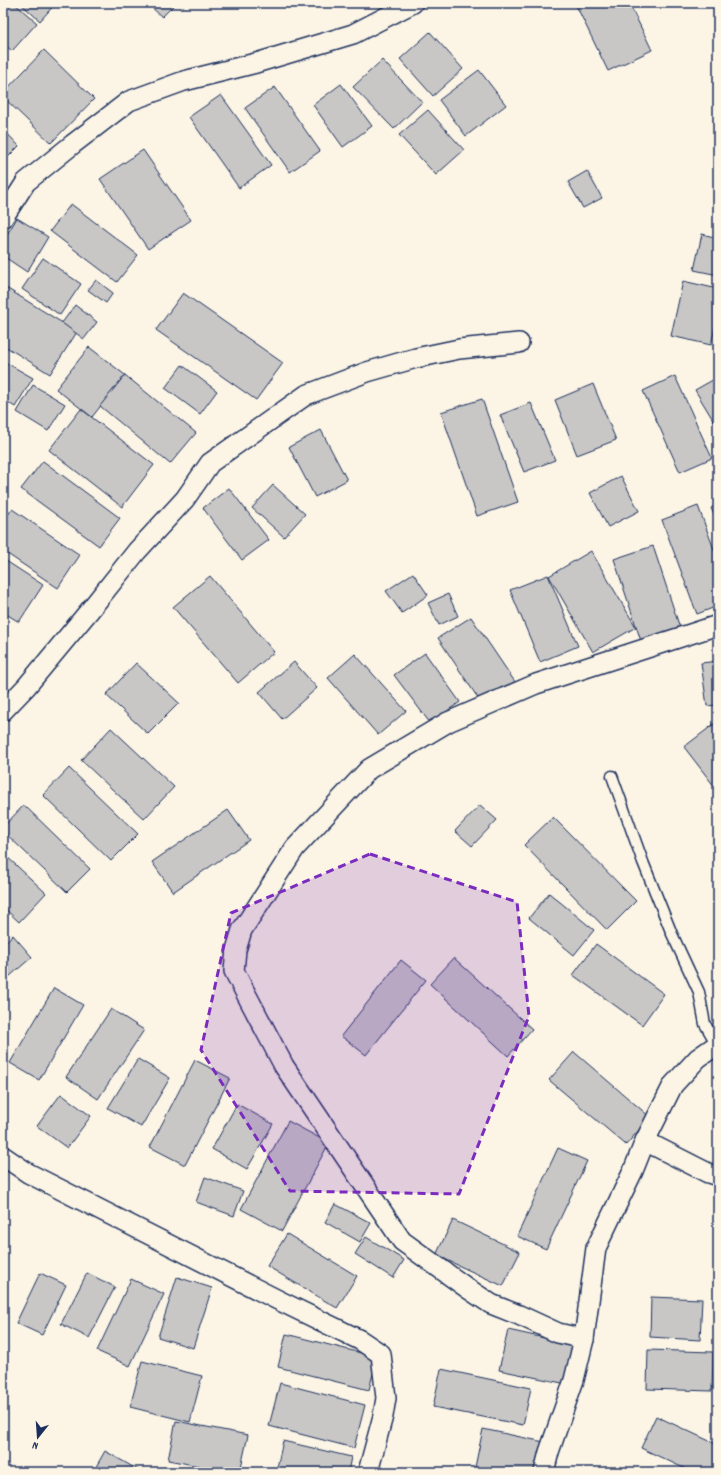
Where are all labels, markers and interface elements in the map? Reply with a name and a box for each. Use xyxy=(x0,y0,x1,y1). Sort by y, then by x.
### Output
north arrow xyxy=(18,1417,58,1457)
text: N xyxy=(30,1436,41,1453)

